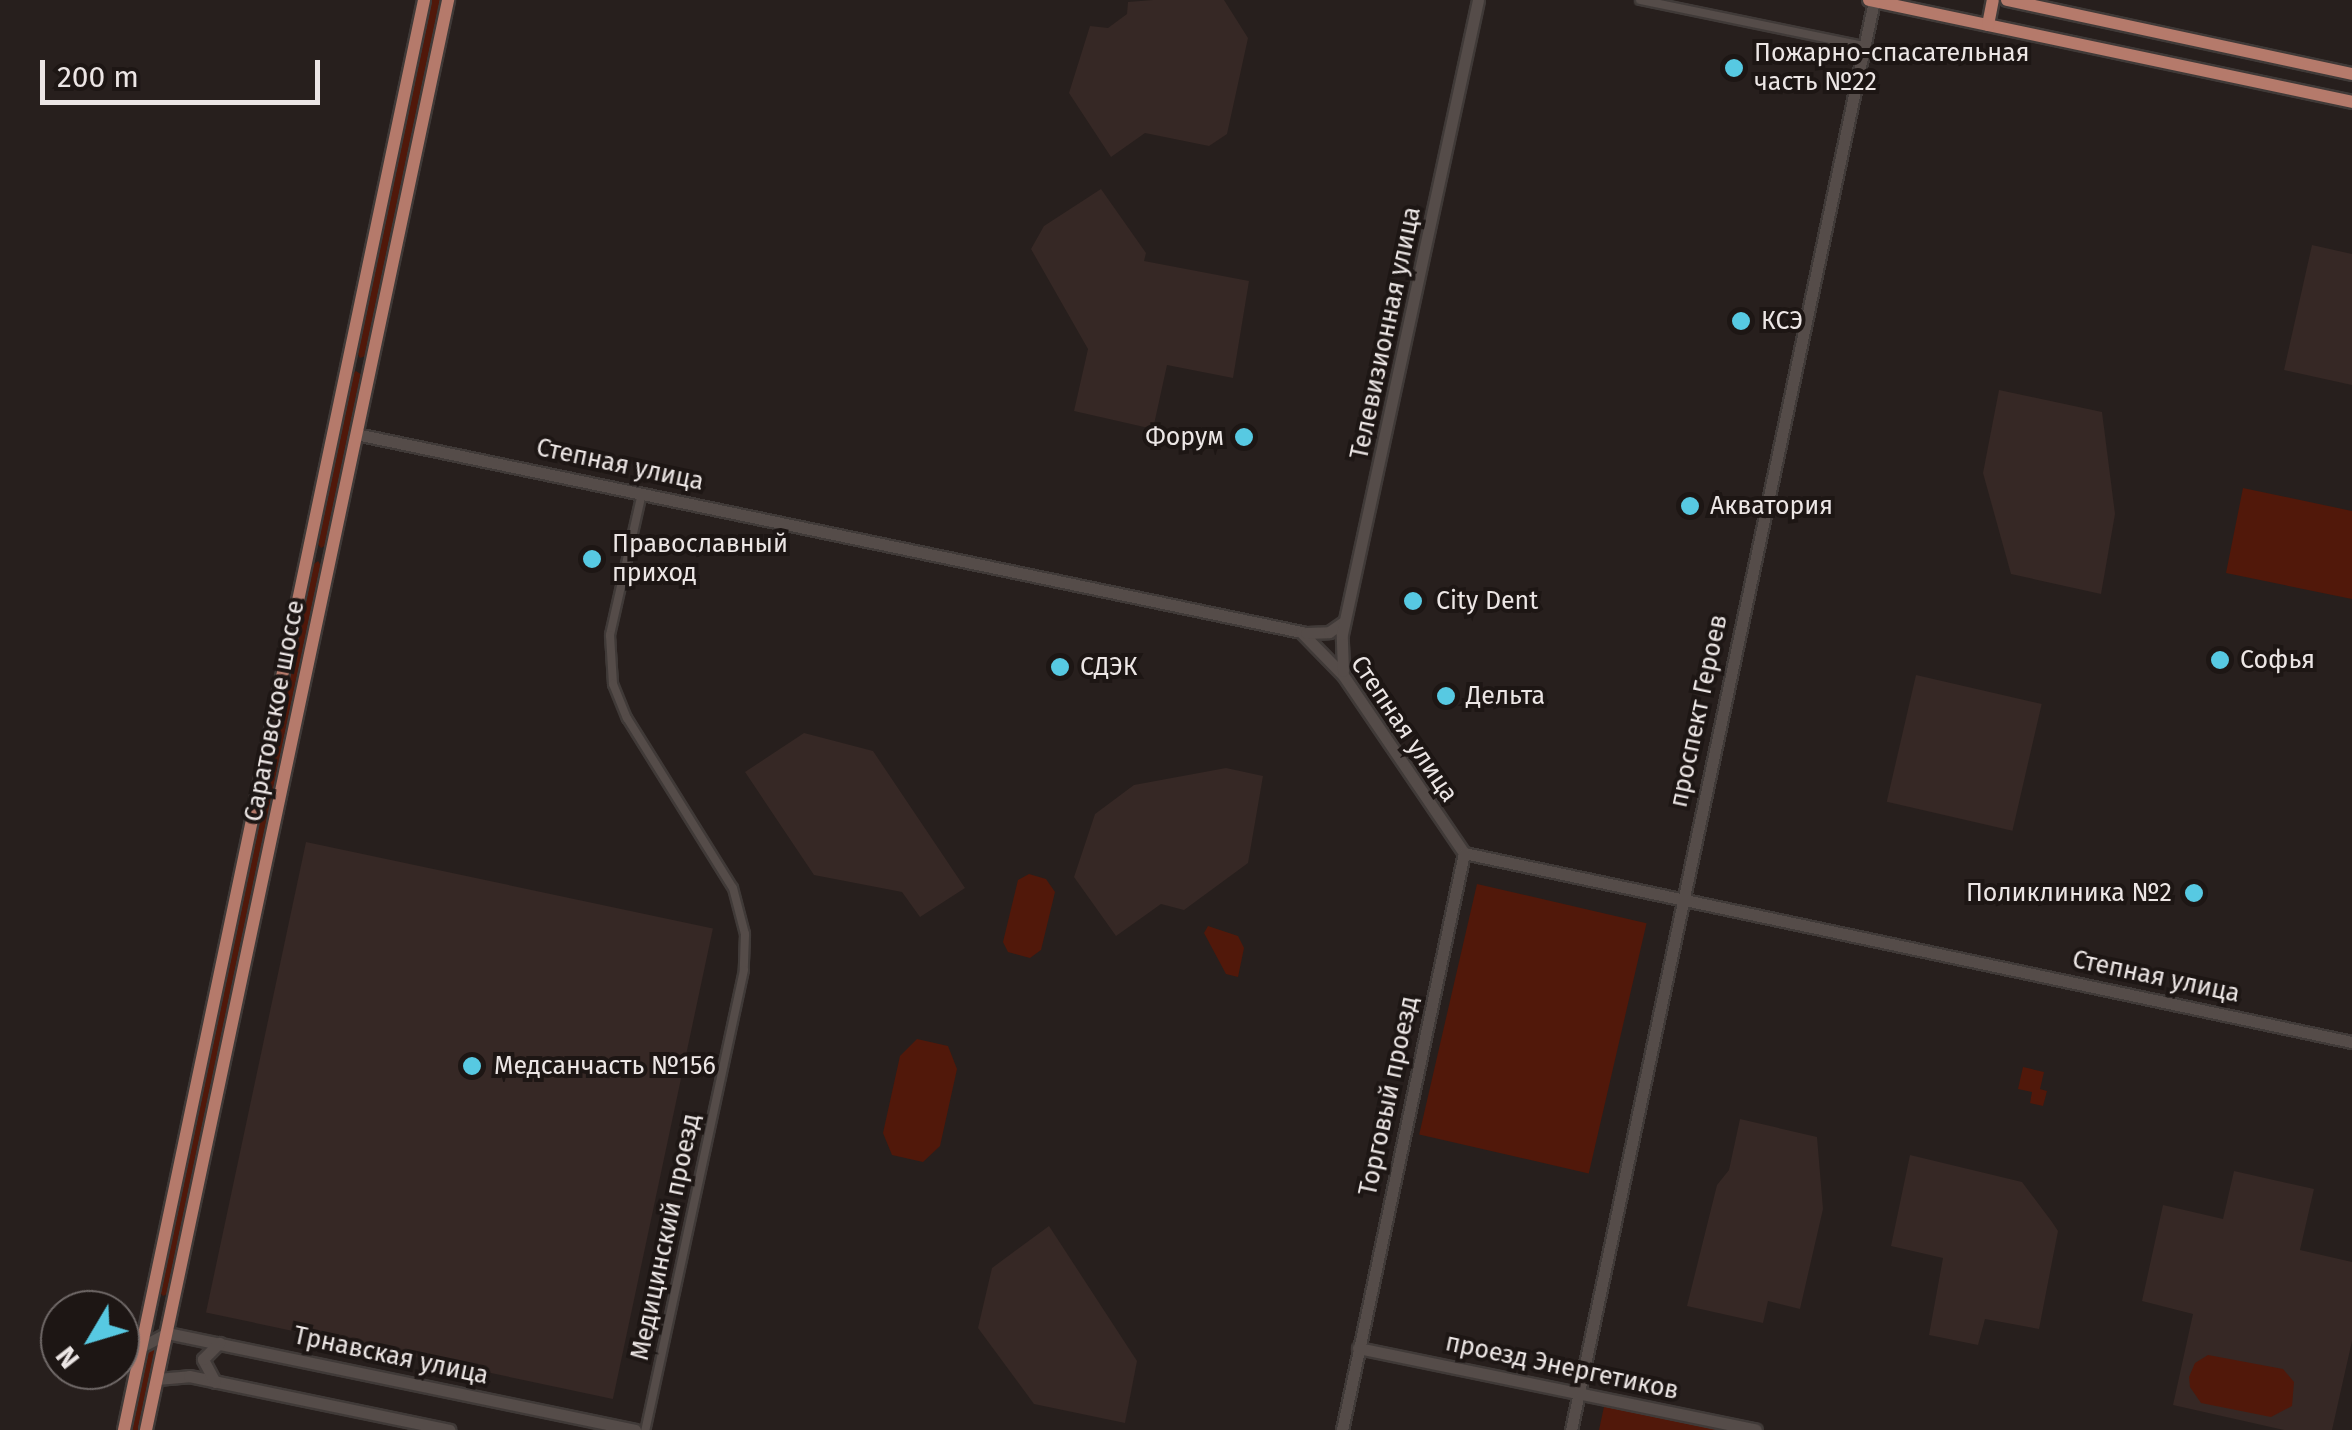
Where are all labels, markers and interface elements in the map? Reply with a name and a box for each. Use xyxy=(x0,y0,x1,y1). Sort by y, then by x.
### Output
place label: Пожарно-спасательная часть №22 xyxy=(1754,39,2029,98)
scale bar xyxy=(45,40,325,102)
marker: Пожарно-спасательная часть №22 xyxy=(1723,57,1745,79)
text: 200 m xyxy=(57,59,139,95)
street label: Телевизионная улица xyxy=(1345,204,1427,462)
place label: КСЭ xyxy=(1761,306,1803,336)
marker: КСЭ xyxy=(1730,310,1752,332)
place label: Форум xyxy=(1145,422,1224,452)
marker: Форум xyxy=(1233,426,1255,448)
street label: Степная улица xyxy=(534,433,706,497)
place label: Акватория xyxy=(1710,491,1833,521)
marker: Акватория xyxy=(1679,495,1701,517)
place label: Православный приход xyxy=(612,530,788,589)
marker: Православный приход xyxy=(581,548,603,570)
place label: City Dent xyxy=(1436,586,1538,616)
marker: City Dent xyxy=(1400,588,1426,614)
street label: Саратовское шоссе xyxy=(239,598,311,824)
street label: проспект Героев xyxy=(1664,612,1734,810)
place label: Софья xyxy=(2240,645,2315,675)
marker: Софья xyxy=(2209,649,2231,671)
street label: Степная улица xyxy=(1344,650,1464,808)
place label: СДЭК xyxy=(1080,652,1137,682)
marker: СДЭК xyxy=(1049,656,1071,678)
place label: Дельта xyxy=(1466,681,1545,711)
marker: Дельта xyxy=(1435,685,1457,707)
place label: Поликлиника №2 xyxy=(1966,878,2172,908)
marker: Поликлиника №2 xyxy=(2181,880,2207,906)
street label: Степная улица xyxy=(2070,945,2242,1009)
street label: Торговый проезд xyxy=(1353,994,1425,1198)
place label: Медсанчасть №156 xyxy=(494,1051,716,1081)
marker: Медсанчасть №156 xyxy=(459,1053,485,1079)
street label: Медицинский проезд xyxy=(625,1111,707,1363)
north arrow xyxy=(40,1290,140,1390)
street label: Трнавская улица xyxy=(291,1321,491,1391)
street label: проезд Энергетиков xyxy=(1443,1328,1681,1406)
text: N xyxy=(49,1340,86,1375)

